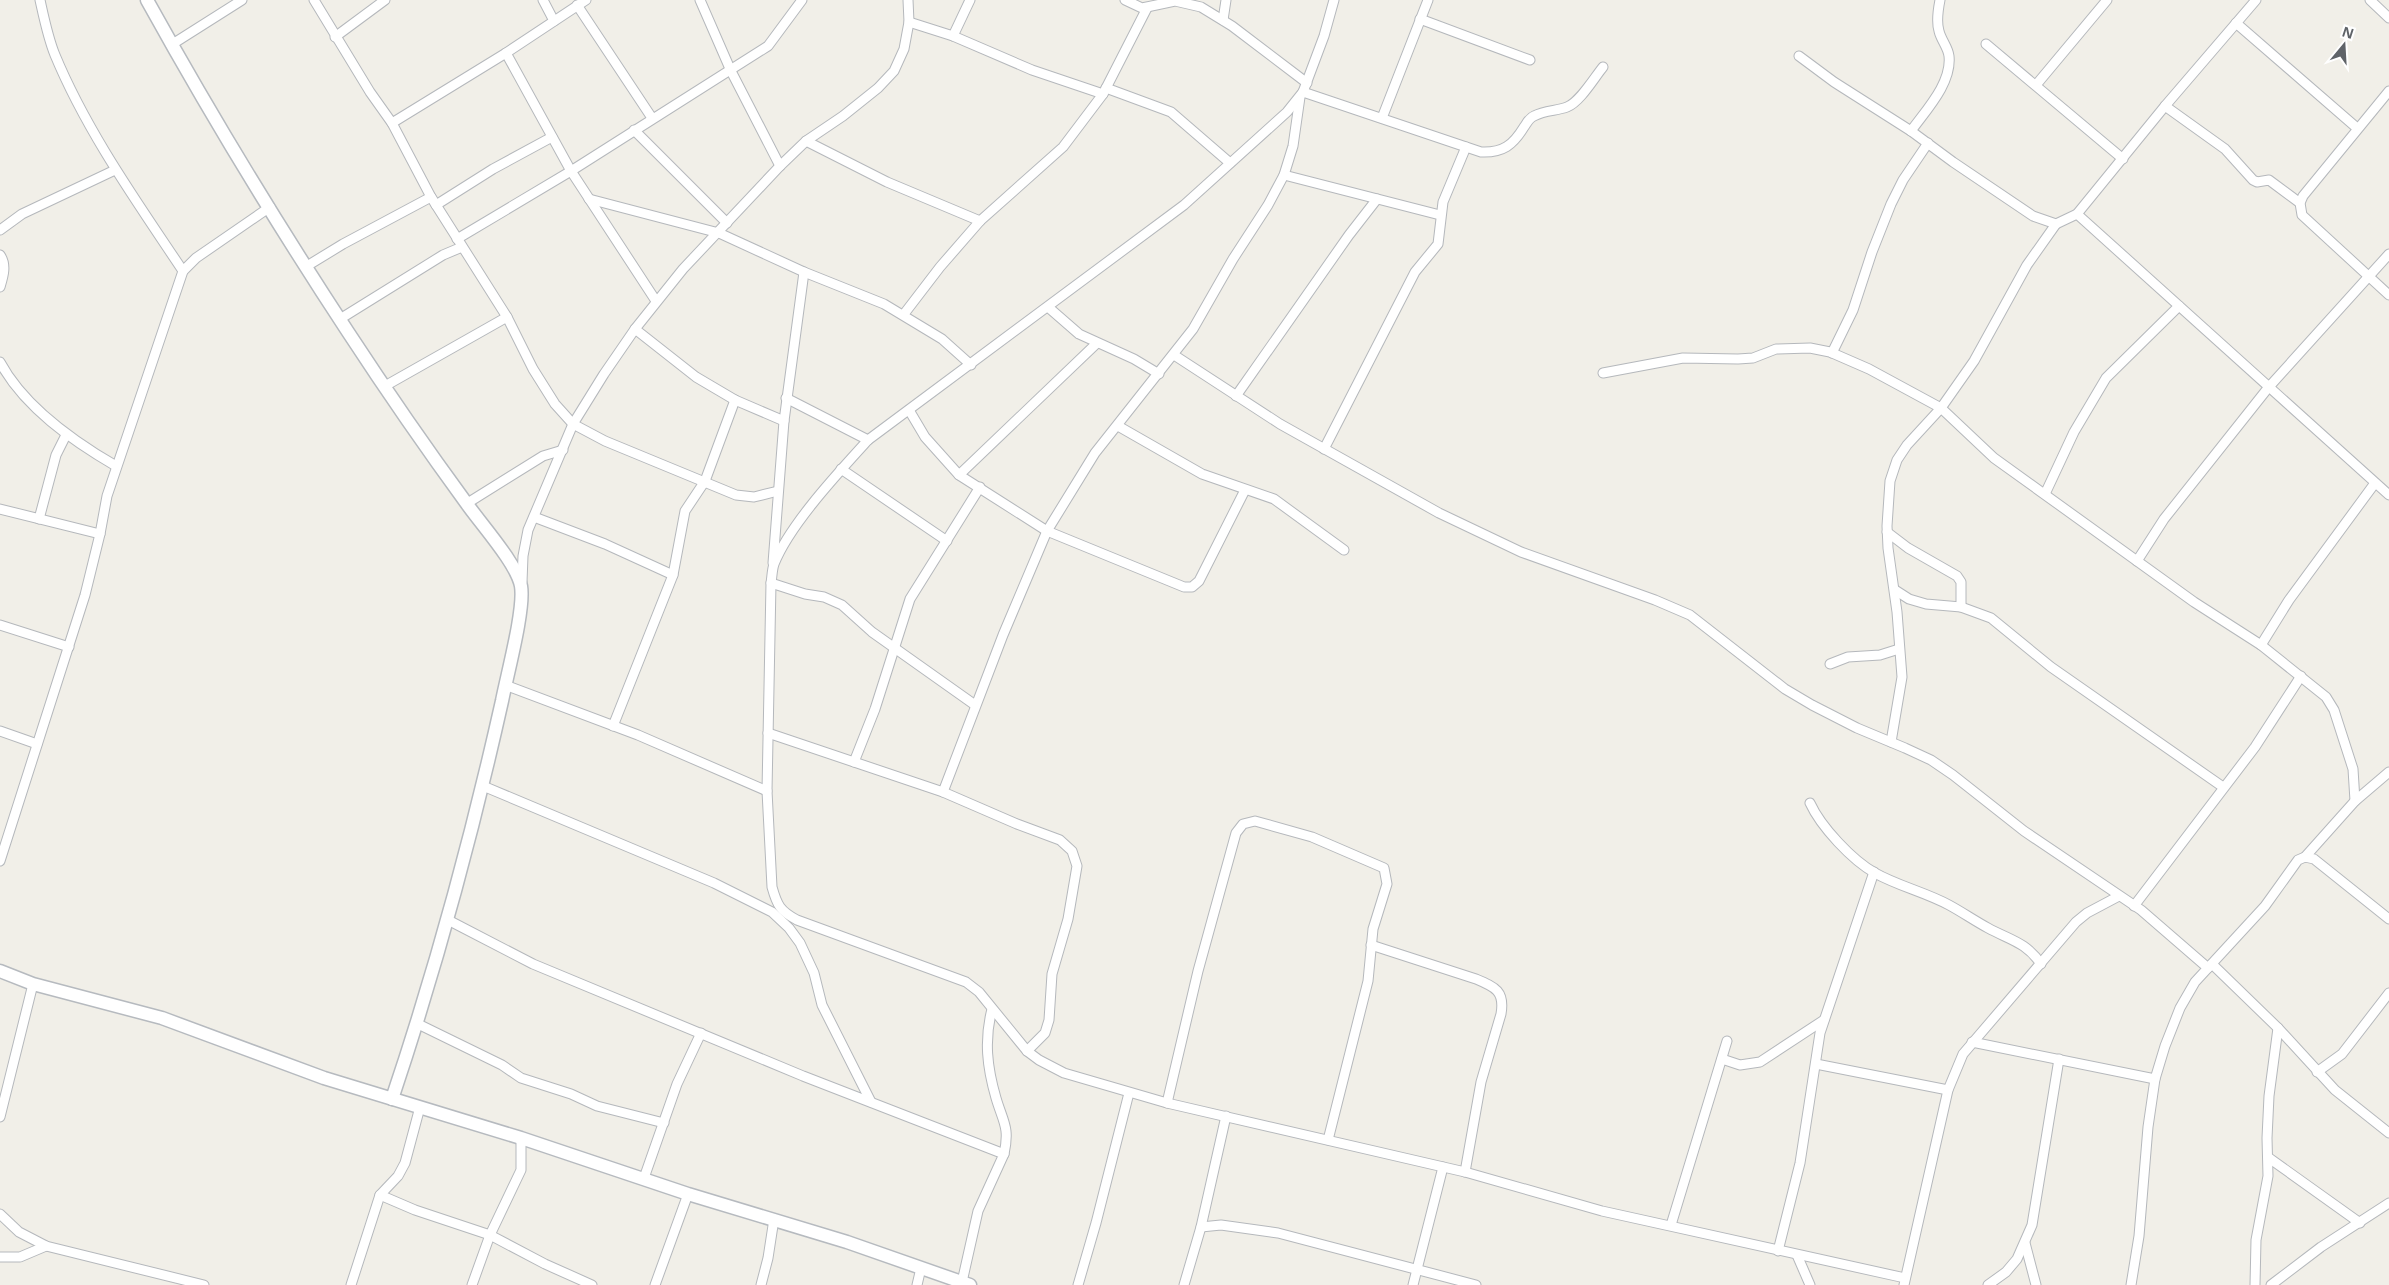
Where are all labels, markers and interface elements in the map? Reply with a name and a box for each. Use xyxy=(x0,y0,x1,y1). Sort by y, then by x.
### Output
north arrow xyxy=(2319,20,2369,70)
text: N xyxy=(2340,21,2357,43)

